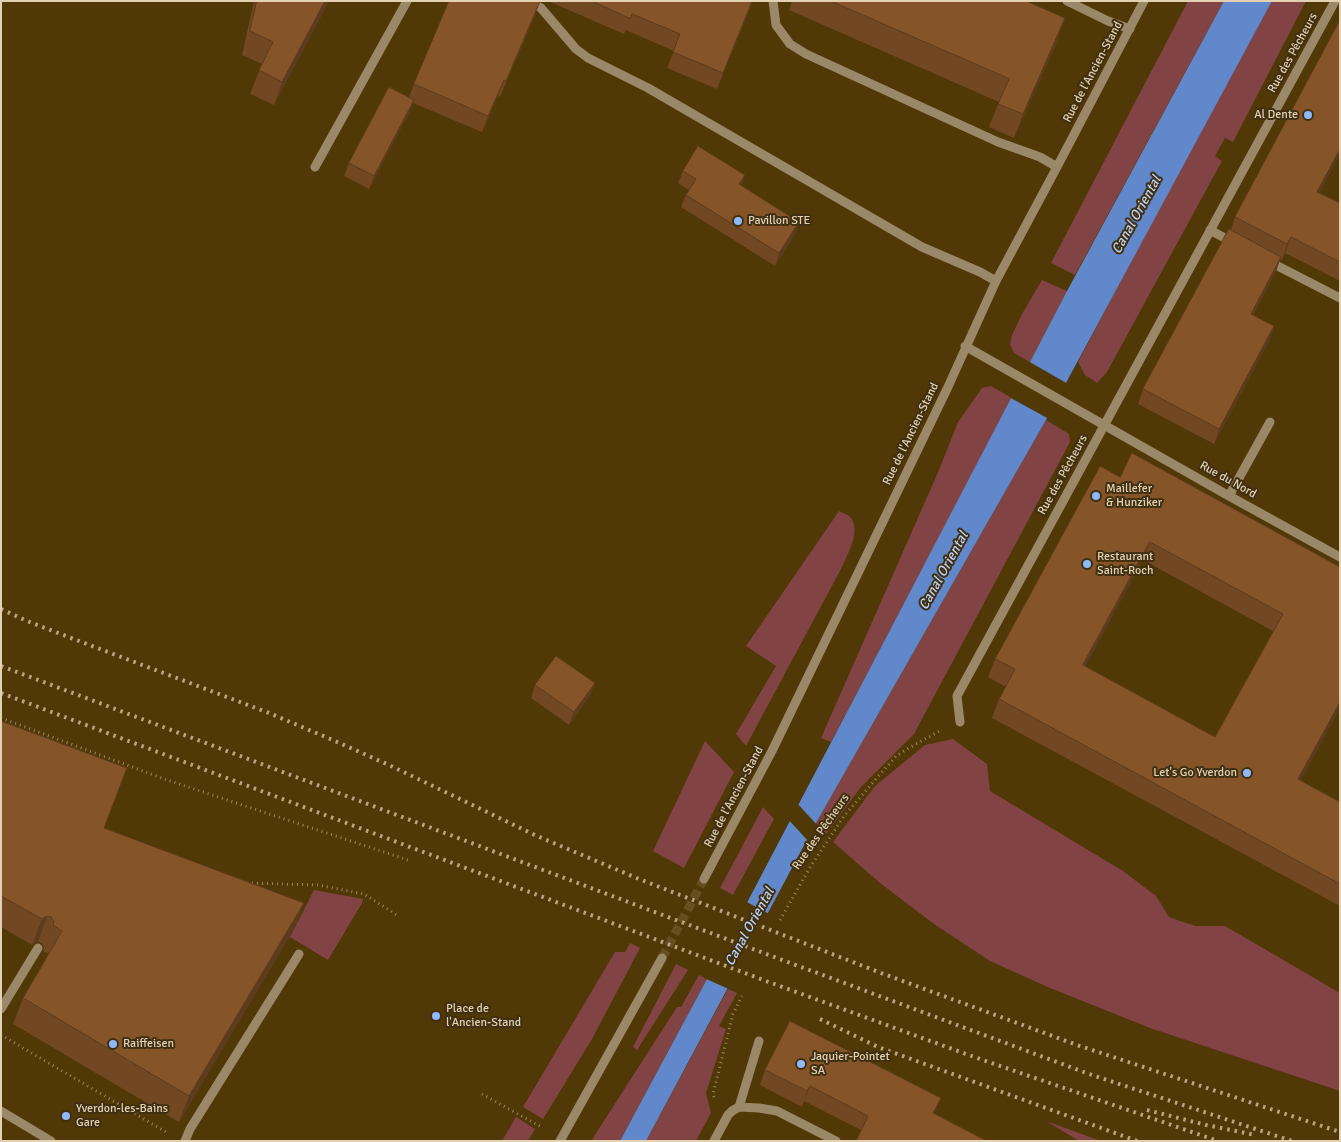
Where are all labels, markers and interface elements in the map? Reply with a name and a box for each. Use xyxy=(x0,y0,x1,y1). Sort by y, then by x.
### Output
street label: Rue des Pêcheurs xyxy=(1265,10,1321,96)
street label: Rue de l'Ancien-Stand xyxy=(1060,19,1126,125)
place label: Al Dente xyxy=(1254,108,1298,122)
marker: Al Dente xyxy=(1302,109,1314,121)
water label: Canal Oriental xyxy=(1109,173,1165,257)
place label: Pavillon STE xyxy=(748,214,810,228)
marker: Pavillon STE xyxy=(732,215,744,227)
street label: Rue de l'Ancien-Stand xyxy=(880,380,942,488)
street label: Rue des Pêcheurs xyxy=(1035,432,1091,518)
street label: Rue du Nord xyxy=(1197,458,1259,502)
place label: Maillefer & Hunziker xyxy=(1106,482,1162,510)
marker: Maillefer & Hunziker xyxy=(1090,490,1102,502)
water label: Canal Oriental xyxy=(916,529,972,613)
place label: Restaurant Saint-Roch xyxy=(1097,550,1153,578)
marker: Restaurant Saint-Roch xyxy=(1081,558,1093,570)
street label: Rue de l'Ancien-Stand xyxy=(701,744,767,850)
place label: Let's Go Yverdon xyxy=(1153,766,1237,780)
marker: Let's Go Yverdon xyxy=(1241,767,1253,779)
street label: Rue des Pêcheurs xyxy=(789,791,853,873)
water label: Canal Oriental xyxy=(722,885,778,969)
place label: Place de l'Ancien-Stand xyxy=(446,1002,521,1030)
marker: Place de l'Ancien-Stand xyxy=(430,1010,442,1022)
place label: Raiffeisen xyxy=(123,1037,174,1051)
marker: Raiffeisen xyxy=(107,1038,119,1050)
place label: Jaquier-Pointet SA xyxy=(811,1050,890,1078)
marker: Jaquier-Pointet SA xyxy=(795,1058,807,1070)
place label: Yverdon-les-Bains Gare xyxy=(76,1102,168,1130)
marker: Yverdon-les-Bains Gare xyxy=(60,1110,72,1122)

